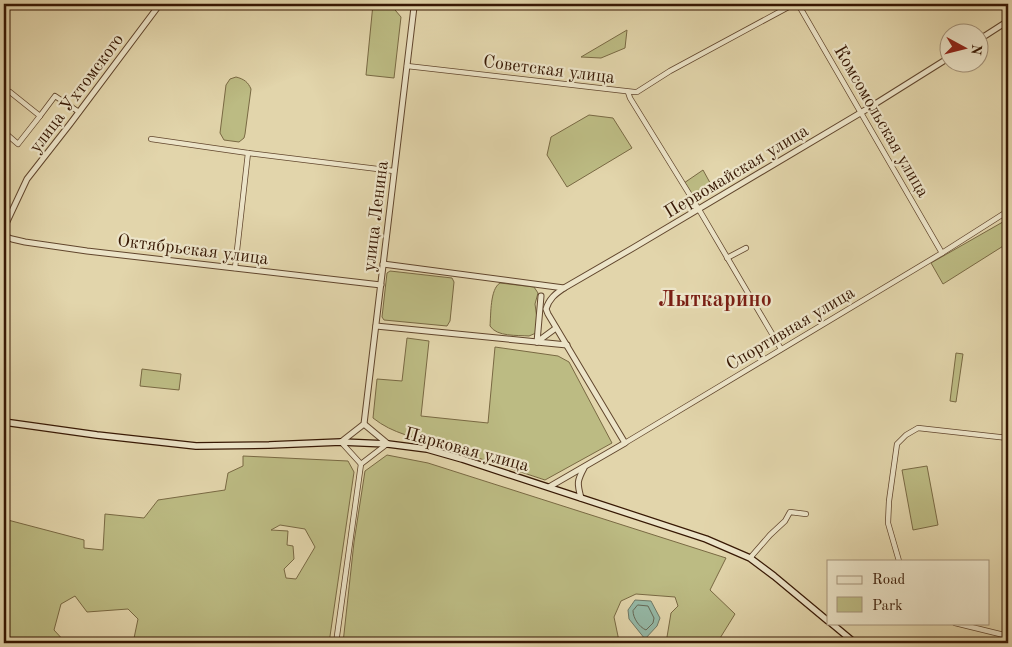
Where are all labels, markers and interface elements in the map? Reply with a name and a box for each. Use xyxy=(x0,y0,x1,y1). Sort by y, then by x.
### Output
north arrow xyxy=(940,22,990,72)
street label: улица Ухтомского xyxy=(26,31,127,156)
street label: Комсомольская улица xyxy=(830,42,932,201)
text: N xyxy=(968,43,984,56)
street label: Советская улица xyxy=(482,53,616,87)
street label: Первомайская улица xyxy=(661,122,812,222)
street label: улица Ленина xyxy=(360,159,392,273)
street label: Октябрьская улица xyxy=(116,232,270,268)
street label: Спортивная улица xyxy=(723,283,858,374)
district label: Лыткарино xyxy=(658,289,772,311)
street label: Парковая улица xyxy=(402,425,531,475)
legend xyxy=(827,560,990,624)
text: Road xyxy=(872,573,906,588)
text: Park xyxy=(872,599,903,614)

